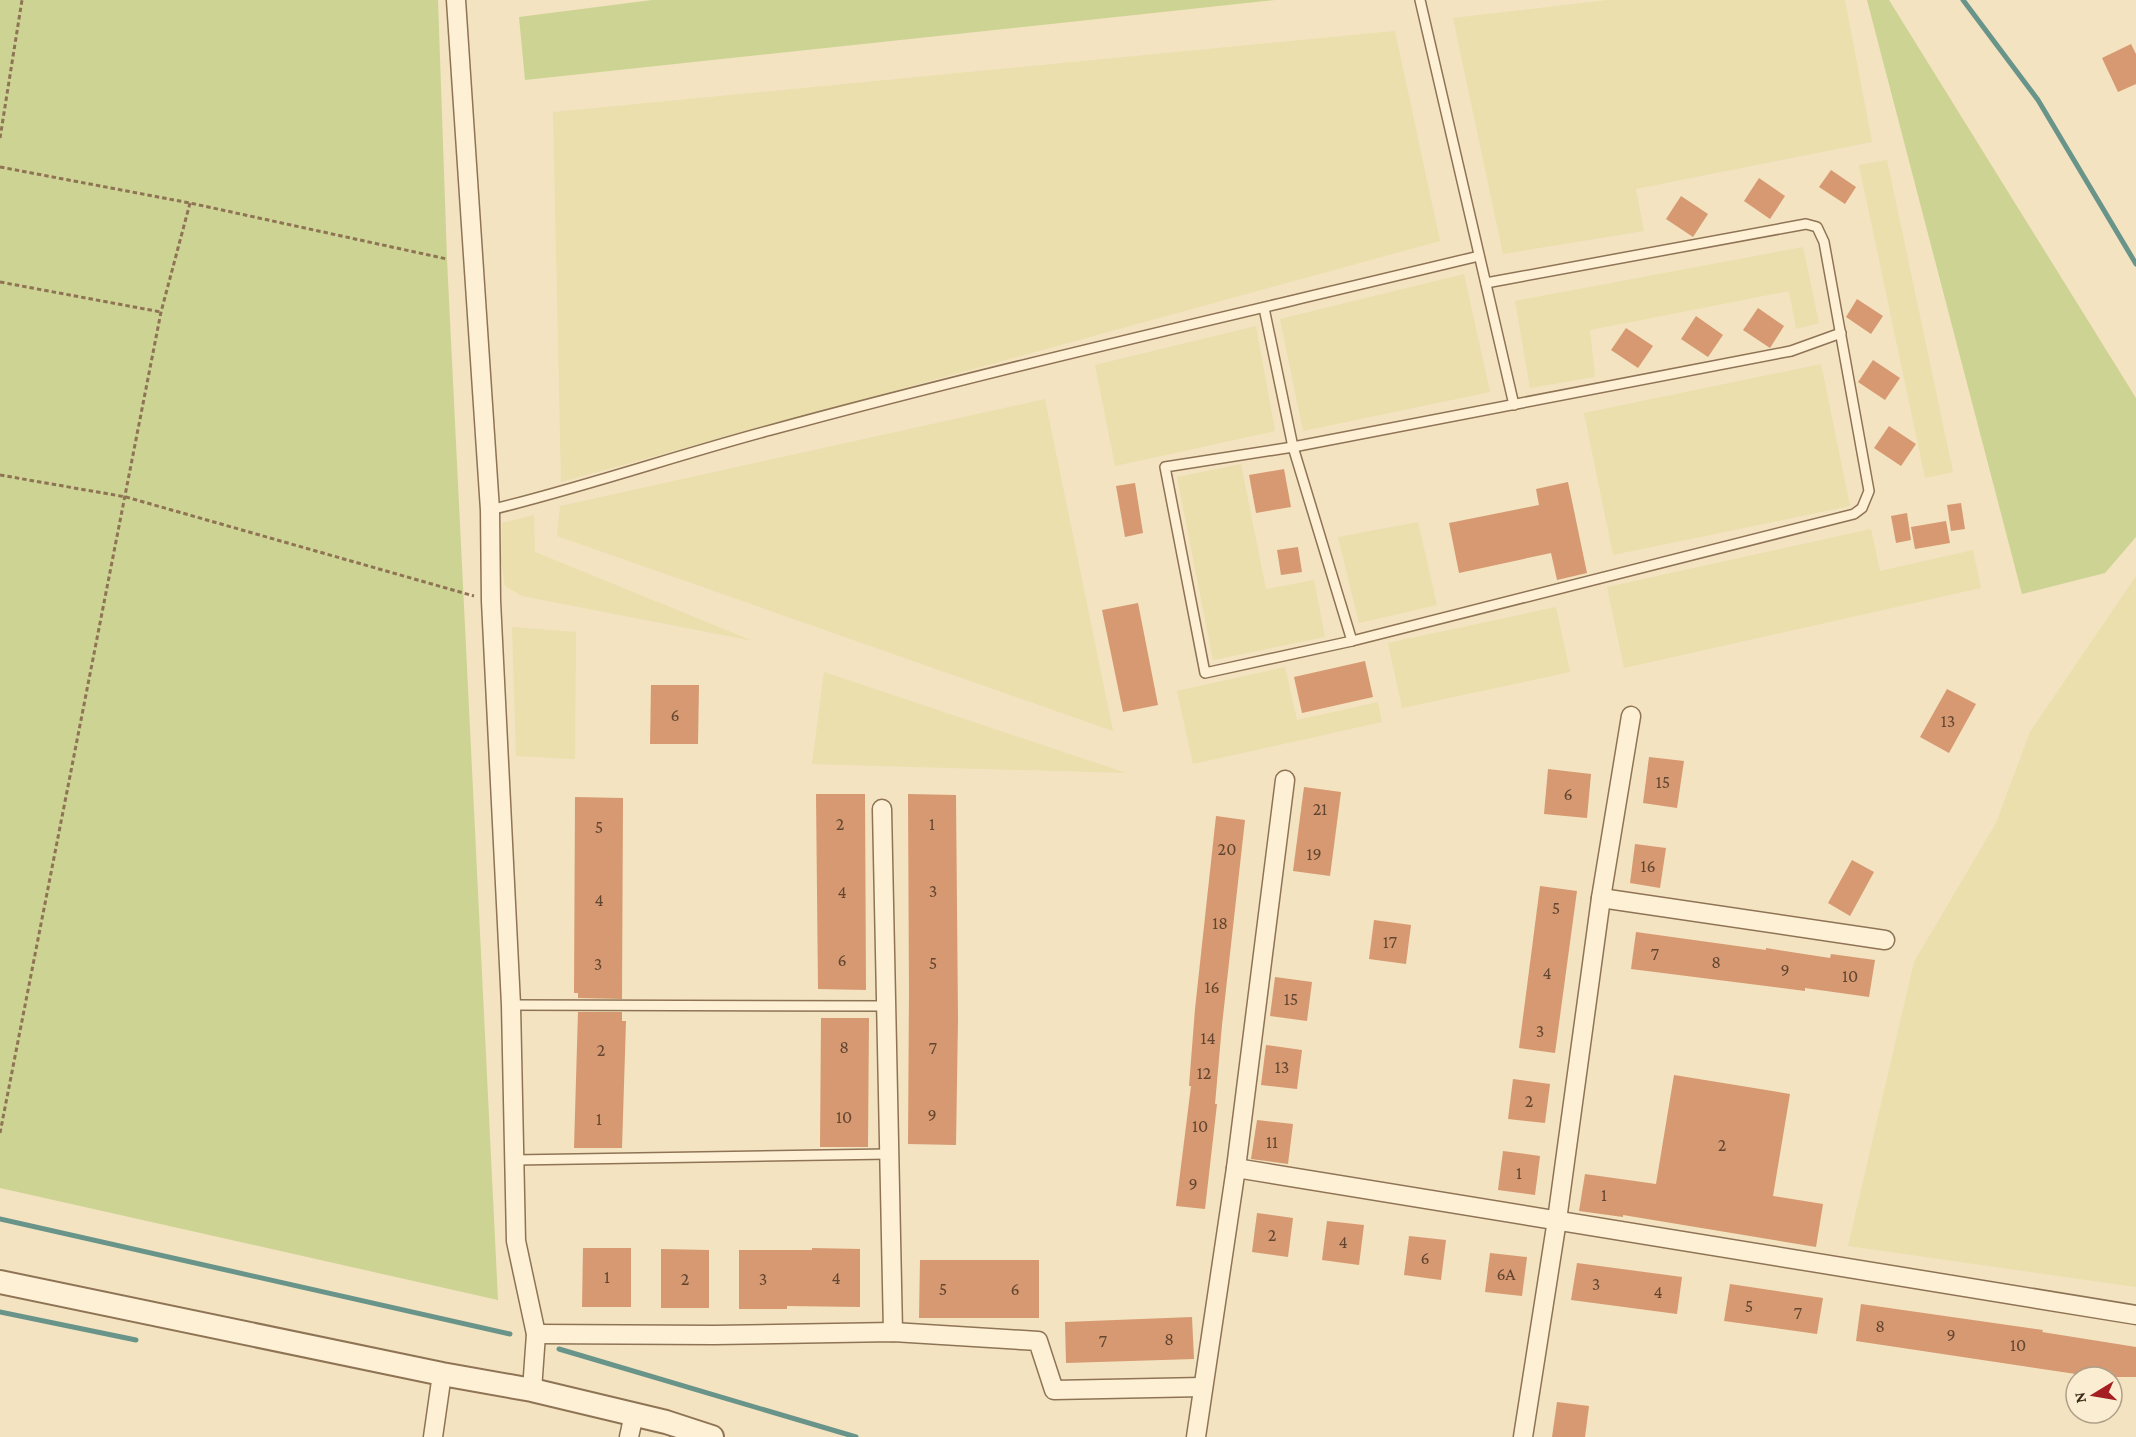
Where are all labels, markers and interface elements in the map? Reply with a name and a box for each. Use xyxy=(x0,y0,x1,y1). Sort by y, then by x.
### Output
house number: 6 xyxy=(670,705,680,725)
house number: 13 xyxy=(1941,711,1955,731)
house number: 15 xyxy=(1656,772,1670,792)
house number: 6 xyxy=(1563,784,1573,804)
house number: 21 xyxy=(1313,799,1327,819)
house number: 2 xyxy=(836,814,844,834)
house number: 1 xyxy=(929,814,935,834)
house number: 5 xyxy=(595,817,603,837)
house number: 20 xyxy=(1218,839,1236,859)
house number: 19 xyxy=(1306,844,1322,864)
house number: 16 xyxy=(1640,856,1656,876)
house number: 3 xyxy=(929,881,937,901)
house number: 4 xyxy=(837,882,847,902)
house number: 4 xyxy=(594,890,604,910)
house number: 5 xyxy=(1552,898,1560,918)
house number: 18 xyxy=(1212,913,1228,933)
house number: 17 xyxy=(1383,932,1397,952)
house number: 7 xyxy=(1651,944,1659,964)
house number: 6 xyxy=(837,950,847,970)
house number: 8 xyxy=(1711,952,1721,972)
house number: 5 xyxy=(929,953,937,973)
house number: 3 xyxy=(594,954,602,974)
house number: 9 xyxy=(1780,960,1790,980)
house number: 4 xyxy=(1542,963,1552,983)
house number: 10 xyxy=(1842,966,1858,986)
house number: 16 xyxy=(1204,977,1220,997)
house number: 15 xyxy=(1284,989,1298,1009)
house number: 3 xyxy=(1536,1021,1544,1041)
house number: 14 xyxy=(1200,1028,1216,1048)
house number: 8 xyxy=(839,1037,849,1057)
house number: 7 xyxy=(929,1038,937,1058)
house number: 2 xyxy=(597,1040,605,1060)
house number: 13 xyxy=(1275,1057,1289,1077)
house number: 12 xyxy=(1197,1063,1211,1083)
house number: 2 xyxy=(1525,1091,1533,1111)
house number: 9 xyxy=(927,1105,937,1125)
house number: 10 xyxy=(836,1107,852,1127)
house number: 1 xyxy=(596,1109,602,1129)
house number: 10 xyxy=(1192,1116,1208,1136)
house number: 11 xyxy=(1266,1132,1278,1152)
house number: 2 xyxy=(1718,1135,1726,1155)
house number: 1 xyxy=(1516,1163,1522,1183)
house number: 9 xyxy=(1188,1174,1198,1194)
house number: 1 xyxy=(1601,1185,1607,1205)
house number: 2 xyxy=(1268,1225,1276,1245)
house number: 4 xyxy=(1338,1232,1348,1252)
house number: 6 xyxy=(1420,1248,1430,1268)
house number: 6A xyxy=(1496,1264,1516,1284)
house number: 1 xyxy=(604,1267,610,1287)
house number: 4 xyxy=(831,1268,841,1288)
house number: 2 xyxy=(681,1269,689,1289)
house number: 3 xyxy=(759,1269,767,1289)
house number: 3 xyxy=(1592,1274,1600,1294)
house number: 5 xyxy=(939,1279,947,1299)
house number: 6 xyxy=(1010,1279,1020,1299)
house number: 4 xyxy=(1653,1282,1663,1302)
house number: 5 xyxy=(1745,1296,1753,1316)
house number: 7 xyxy=(1794,1303,1802,1323)
house number: 8 xyxy=(1875,1316,1885,1336)
house number: 9 xyxy=(1946,1325,1956,1345)
house number: 8 xyxy=(1164,1329,1174,1349)
house number: 7 xyxy=(1099,1331,1107,1351)
house number: 10 xyxy=(2010,1335,2026,1355)
north arrow xyxy=(2064,1365,2124,1425)
text: N xyxy=(2070,1391,2089,1405)

